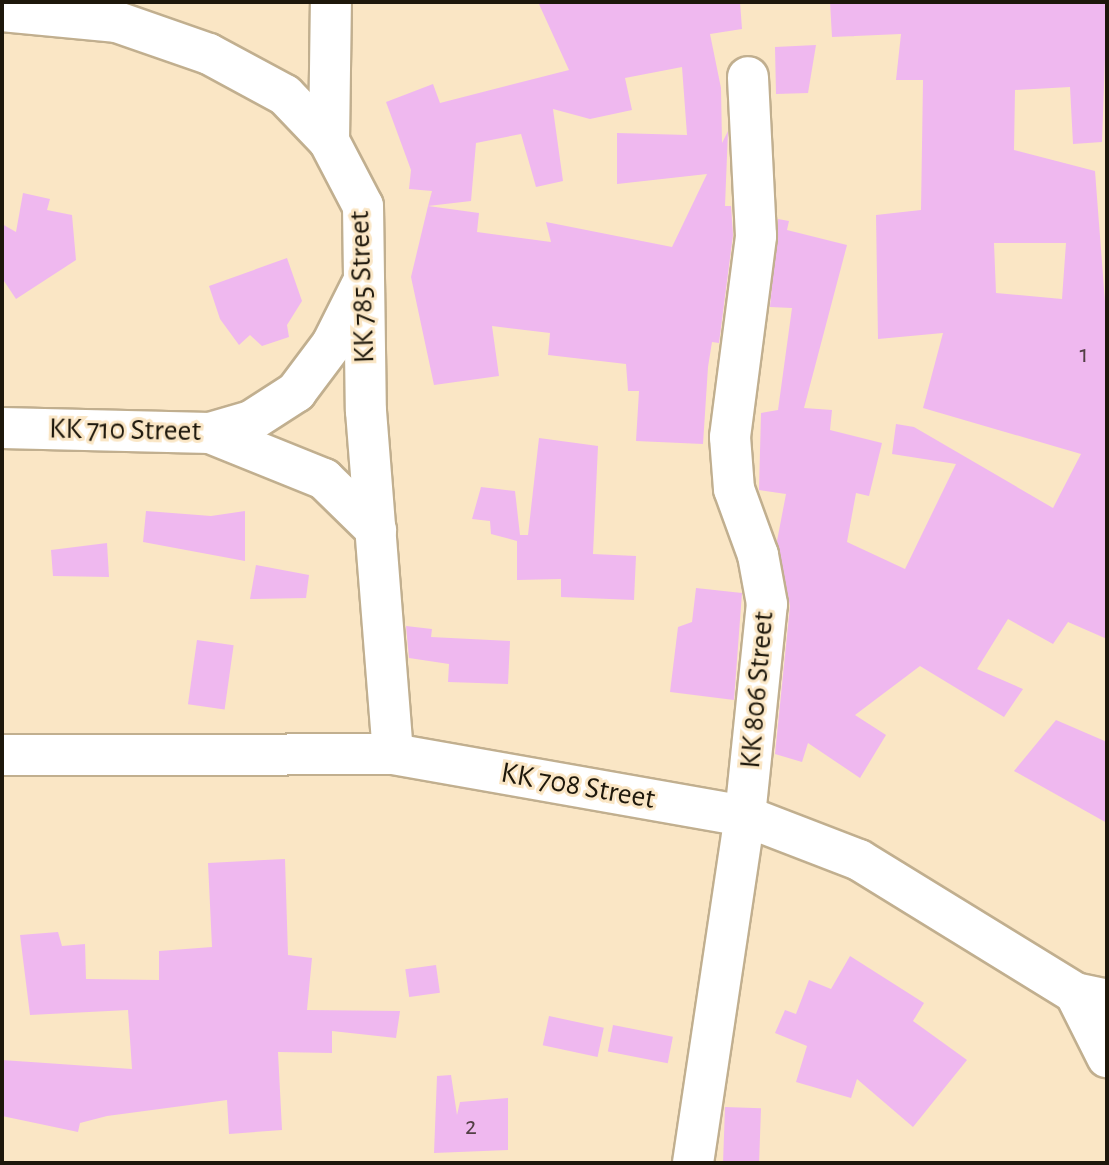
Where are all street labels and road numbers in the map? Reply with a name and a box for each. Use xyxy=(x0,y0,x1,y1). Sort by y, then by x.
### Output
street label: KK 785 Street xyxy=(341,210,383,364)
street label: KK 710 Street xyxy=(49,411,201,449)
street label: KK 806 Street xyxy=(732,610,782,770)
street label: KK 708 Street xyxy=(498,755,658,817)

